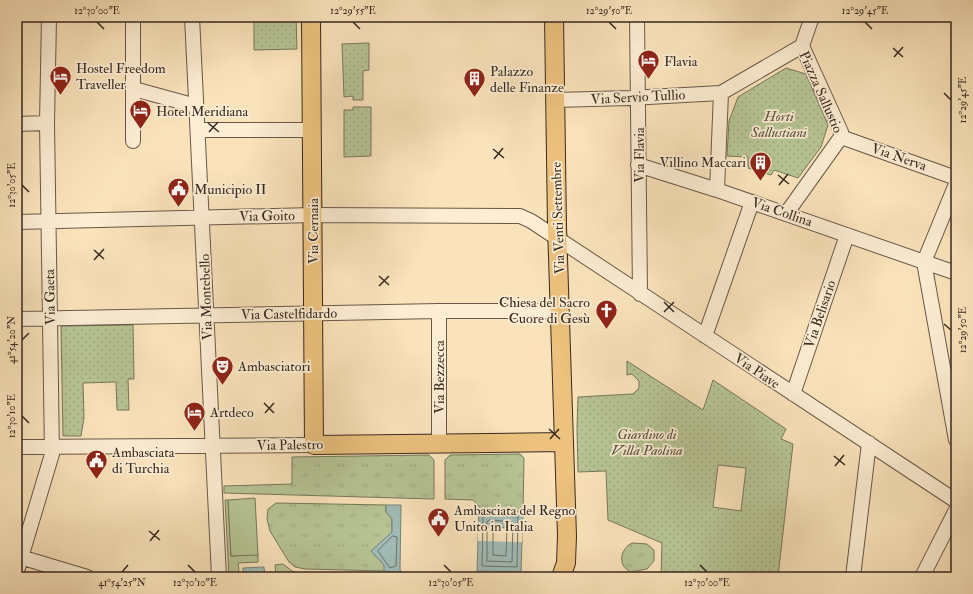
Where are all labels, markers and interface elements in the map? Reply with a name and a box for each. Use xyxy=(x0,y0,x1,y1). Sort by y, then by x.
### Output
text: 12°30'00"E xyxy=(74,5,120,17)
text: 12°29'55"E xyxy=(330,5,376,17)
text: 12°29'50"E xyxy=(586,5,632,17)
text: 12°29'45"E xyxy=(842,5,888,17)
hotel icon: Flavia xyxy=(636,48,662,81)
street label: Piazza Sallustio xyxy=(795,49,847,136)
place label: Flavia xyxy=(664,53,698,70)
place label: Hostel Freedom Traveller xyxy=(76,60,166,93)
hotel icon: Hostel Freedom Traveller xyxy=(47,63,73,96)
place label: Palazzo delle Finanze xyxy=(490,63,564,96)
building icon: Palazzo delle Finanze xyxy=(461,66,487,99)
text: 12°29'45"E xyxy=(957,77,969,123)
street label: Via Servio Tullio xyxy=(590,86,686,108)
hotel icon: Hotel Meridiana xyxy=(127,98,153,131)
place label: Hotel Meridiana xyxy=(156,103,249,120)
park label: Horti Sallustiani xyxy=(750,108,807,141)
street label: Via Flavia xyxy=(631,127,648,183)
street label: Via Nerva xyxy=(869,140,929,174)
building icon: Villino Maccari xyxy=(748,149,774,182)
place label: Villino Maccari xyxy=(659,154,746,171)
street label: Via Venti Settembre xyxy=(548,161,568,274)
text: 12°30'05"E xyxy=(6,163,18,207)
public building icon: Municipio II xyxy=(165,176,191,209)
place label: Municipio II xyxy=(194,181,267,199)
street label: Via Collina xyxy=(749,194,815,230)
street label: Via Cernaia xyxy=(305,198,322,264)
street label: Via Goito xyxy=(239,207,295,225)
street label: Via Montebello xyxy=(196,253,216,340)
street label: Via Gaeta xyxy=(41,269,59,325)
street label: Via Belisario xyxy=(800,278,840,350)
place label: Chiesa del Sacro Cuore di Gesù xyxy=(499,294,590,327)
church icon: Chiesa del Sacro Cuore di Gesù xyxy=(593,297,619,330)
street label: Via Castelfidardo xyxy=(241,305,337,323)
text: 12°29'50"E xyxy=(957,307,969,353)
text: 41°54'20"N xyxy=(6,316,18,364)
street label: Via Bezzecca xyxy=(431,340,448,414)
street label: Via Piave xyxy=(731,350,783,393)
theatre icon: Ambasciatori xyxy=(209,353,235,386)
place label: Ambasciatori xyxy=(237,358,311,375)
text: 12°30'10"E xyxy=(6,394,18,438)
hotel icon: Artdeco xyxy=(182,399,208,432)
place label: Artdeco xyxy=(209,404,254,421)
park label: Giardino di Villa Paolina xyxy=(611,426,683,459)
street label: Via Palestro xyxy=(257,436,324,454)
place label: Ambasciata di Turchia xyxy=(111,444,175,477)
public building icon: Ambasciata di Turchia xyxy=(83,447,109,480)
place label: Ambasciata del Regno Unito in Italia xyxy=(453,502,576,535)
public building icon: Ambasciata del Regno Unito in Italia xyxy=(426,505,452,538)
text: 41°54'25"N xyxy=(98,577,146,589)
text: 12°30'10"E xyxy=(173,577,217,589)
text: 12°30'05"E xyxy=(429,577,473,589)
text: 12°30'00"E xyxy=(684,577,730,589)

